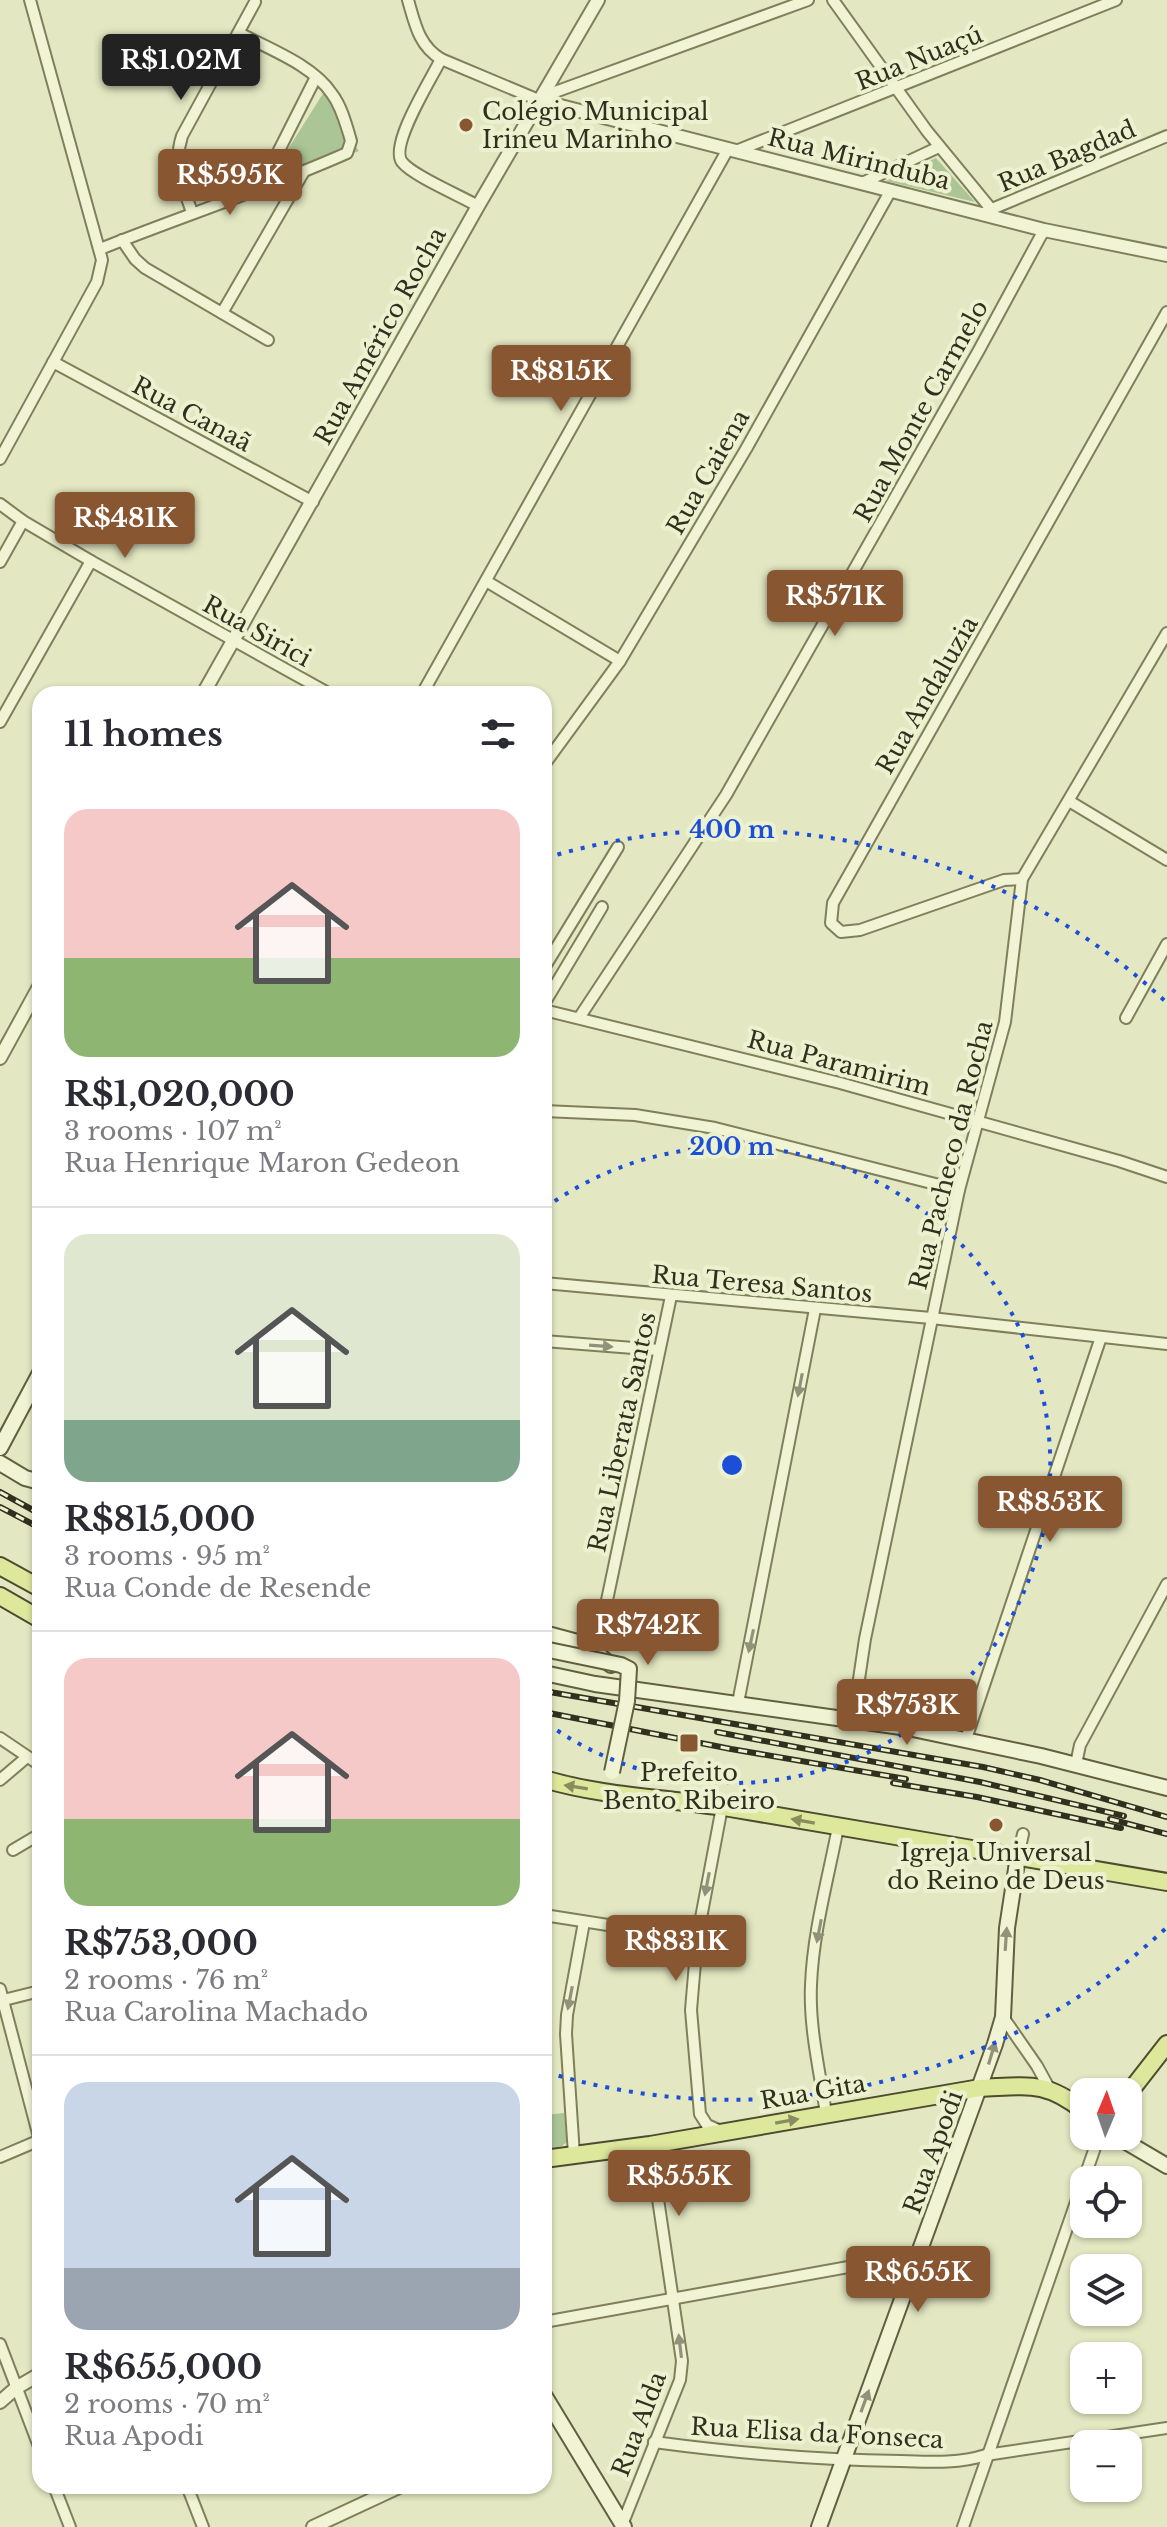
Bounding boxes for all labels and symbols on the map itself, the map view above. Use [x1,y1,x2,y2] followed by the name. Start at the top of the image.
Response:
[851,19,987,97] street label: Rua Nuaçú
[107,34,255,102] pin: R$1.02M
[482,97,709,154] place label: Colégio Municipal Irineu Marinho
[994,114,1140,198] street label: Rua Bagdad
[457,116,475,134] marker: Colégio Municipal Irineu Marinho
[765,122,954,196] street label: Rua Mirinduba
[165,149,295,217] pin: R$595K
[308,222,452,450] street label: Rua Américo Rocha
[848,295,994,527] street label: Rua Monte Carmelo
[496,345,626,413] pin: R$815K
[128,371,257,458] street label: Rua Canaã
[661,404,756,540] street label: Rua Caiena
[60,492,190,560] pin: R$481K
[770,570,900,638] pin: R$571K
[198,589,316,673] street label: Rua Sirici
[870,610,984,779] street label: Rua Andaluzia
[689,815,775,844] text: 400 m
[904,1017,999,1292] street label: Rua Pacheco da Rocha
[744,1025,934,1101] street label: Rua Paramirim
[690,1132,775,1161] text: 200 m
[650,1260,874,1308] street label: Rua Teresa Santos
[582,1309,662,1555] street label: Rua Liberata Santos
[589,1340,614,1353] one-way arrow
[793,1373,805,1398] one-way arrow
[718,1451,746,1479] centre of rings
[985,1476,1115,1544] pin: R$853K
[583,1599,713,1667] pin: R$742K
[744,1628,757,1653] one-way arrow
[842,1679,972,1747] pin: R$753K
[678,1732,700,1754] marker: Prefeito Bento Ribeiro
[603,1758,775,1815] place label: Prefeito Bento Ribeiro
[563,1780,588,1792] one-way arrow
[791,1814,816,1827] one-way arrow
[987,1816,1005,1834] marker: Igreja Universal do Reino de Deus
[887,1838,1105,1895] place label: Igreja Universal do Reino de Deus
[701,1871,713,1896] one-way arrow
[611,1915,741,1983] pin: R$831K
[812,1919,824,1944] one-way arrow
[1000,1926,1013,1951] one-way arrow
[563,1986,575,2011] one-way arrow
[987,2041,999,2065] one-way arrow
[758,2068,869,2116] street label: Rua Gita
[1070,2078,1142,2150] north arrow
[897,2086,969,2218] street label: Rua Apodi
[775,2114,800,2126] one-way arrow
[614,2150,744,2218] pin: R$555K
[853,2246,983,2314] pin: R$655K
[674,2333,687,2358] one-way arrow
[606,2367,672,2480] street label: Rua Alda
[860,2389,872,2413] one-way arrow
[690,2412,945,2454] street label: Rua Elisa da Fonseca

